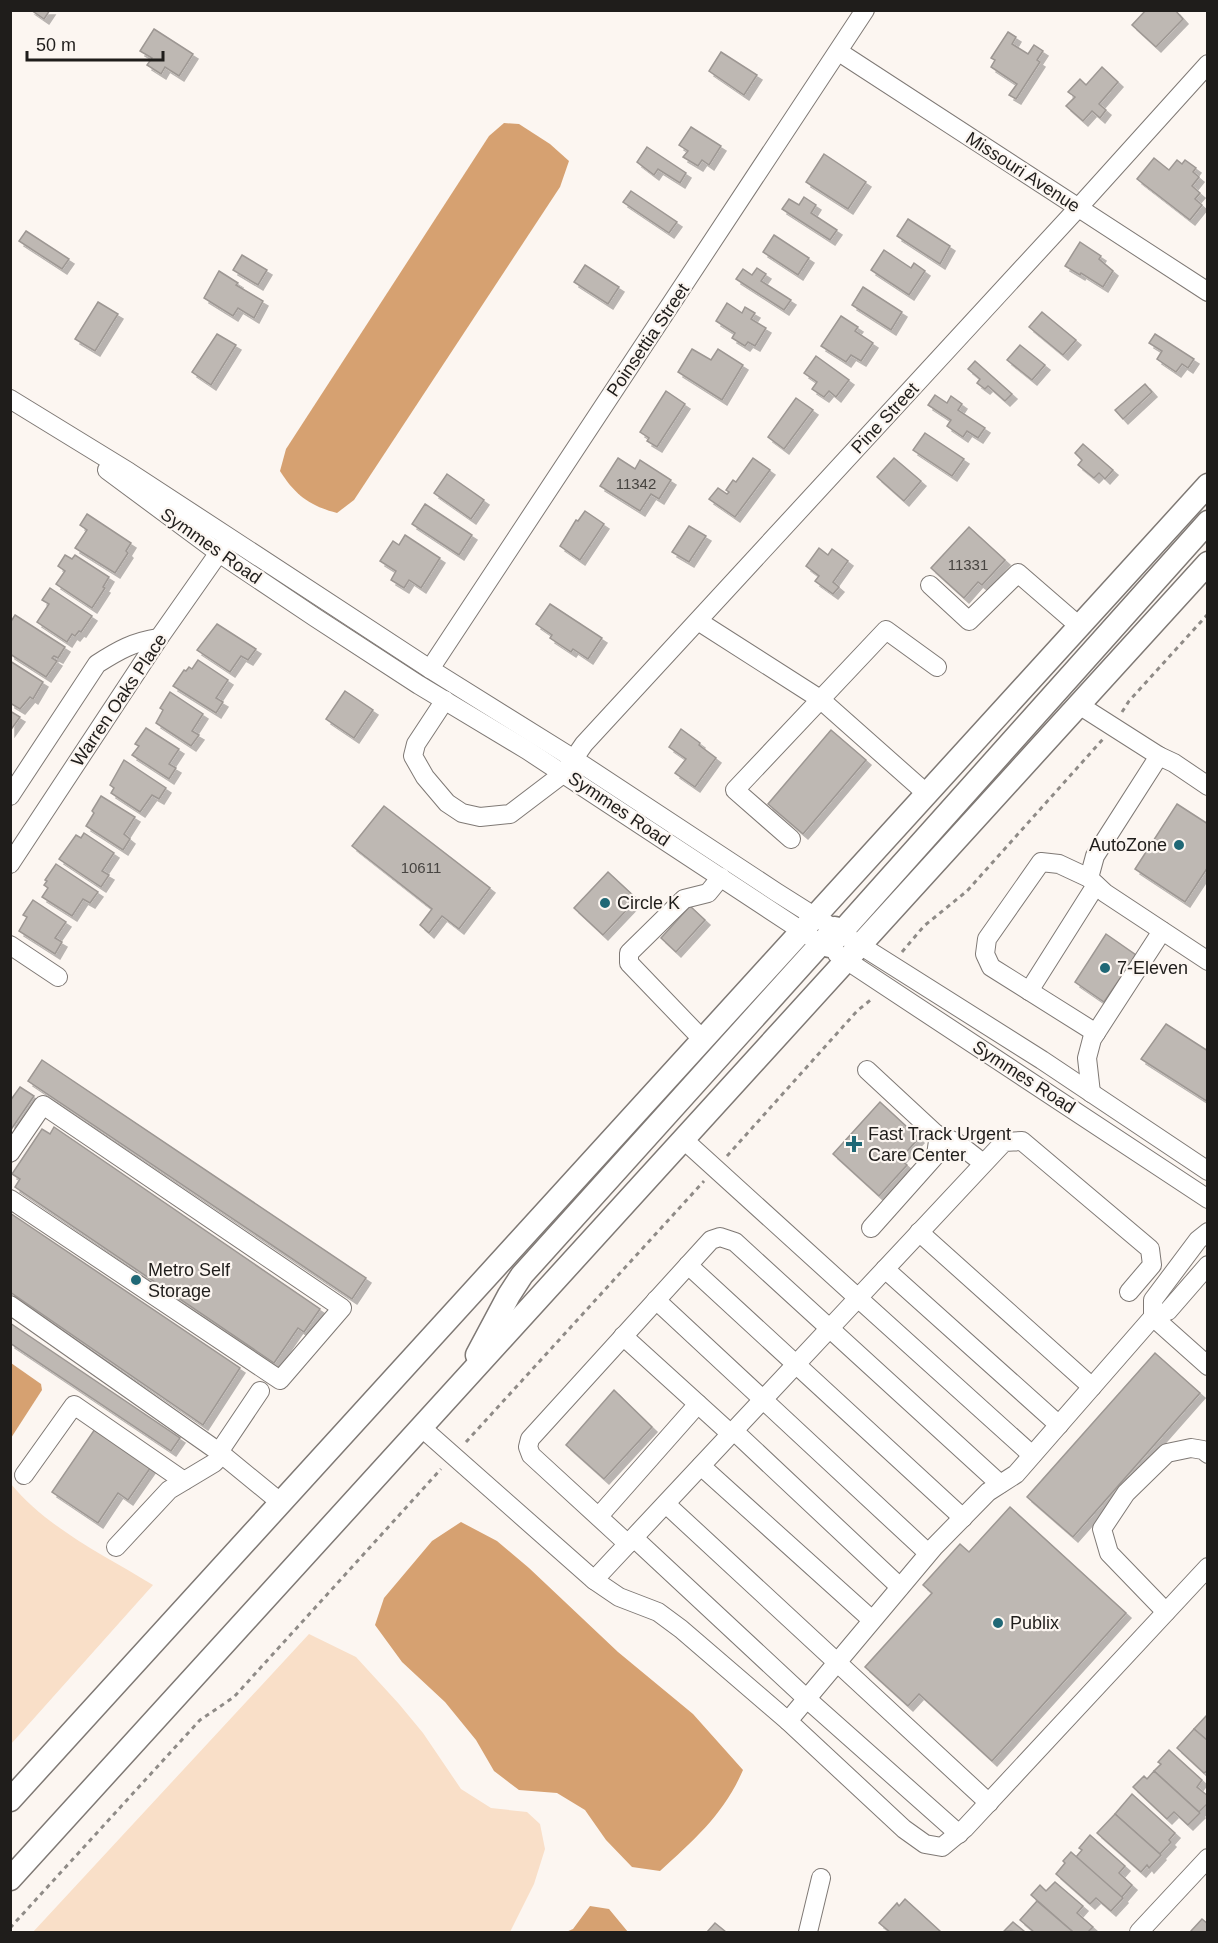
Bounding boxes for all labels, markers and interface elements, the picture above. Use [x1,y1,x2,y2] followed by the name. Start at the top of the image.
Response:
[27,24,164,62] scale bar
[36,35,76,55] text: 50 m
[962,128,1084,216] street label: Missouri Avenue
[603,280,693,400] street label: Poinsettia Street
[847,379,923,457] street label: Pine Street
[616,475,656,492] house number: 11342
[157,504,265,588] street label: Symmes Road
[948,556,988,573] house number: 11331
[67,630,171,770] street label: Warren Oaks Place
[564,768,674,850] street label: Symmes Road
[1089,835,1167,855] place label: AutoZone
[1172,838,1186,852] marker: AutoZone
[401,859,441,876] house number: 10611
[617,893,680,913] place label: Circle K
[598,896,612,910] marker: Circle K
[1117,958,1188,978] place label: 7-Eleven
[1098,961,1112,975] marker: 7-Eleven
[969,1036,1079,1118] street label: Symmes Road
[868,1124,1011,1165] place label: Fast Track Urgent Care Center
[845,1135,863,1153] marker: Fast Track Urgent Care Center
[148,1260,231,1301] place label: Metro Self Storage
[129,1273,143,1287] marker: Metro Self Storage
[1010,1613,1059,1633] place label: Publix
[991,1616,1005,1630] marker: Publix

